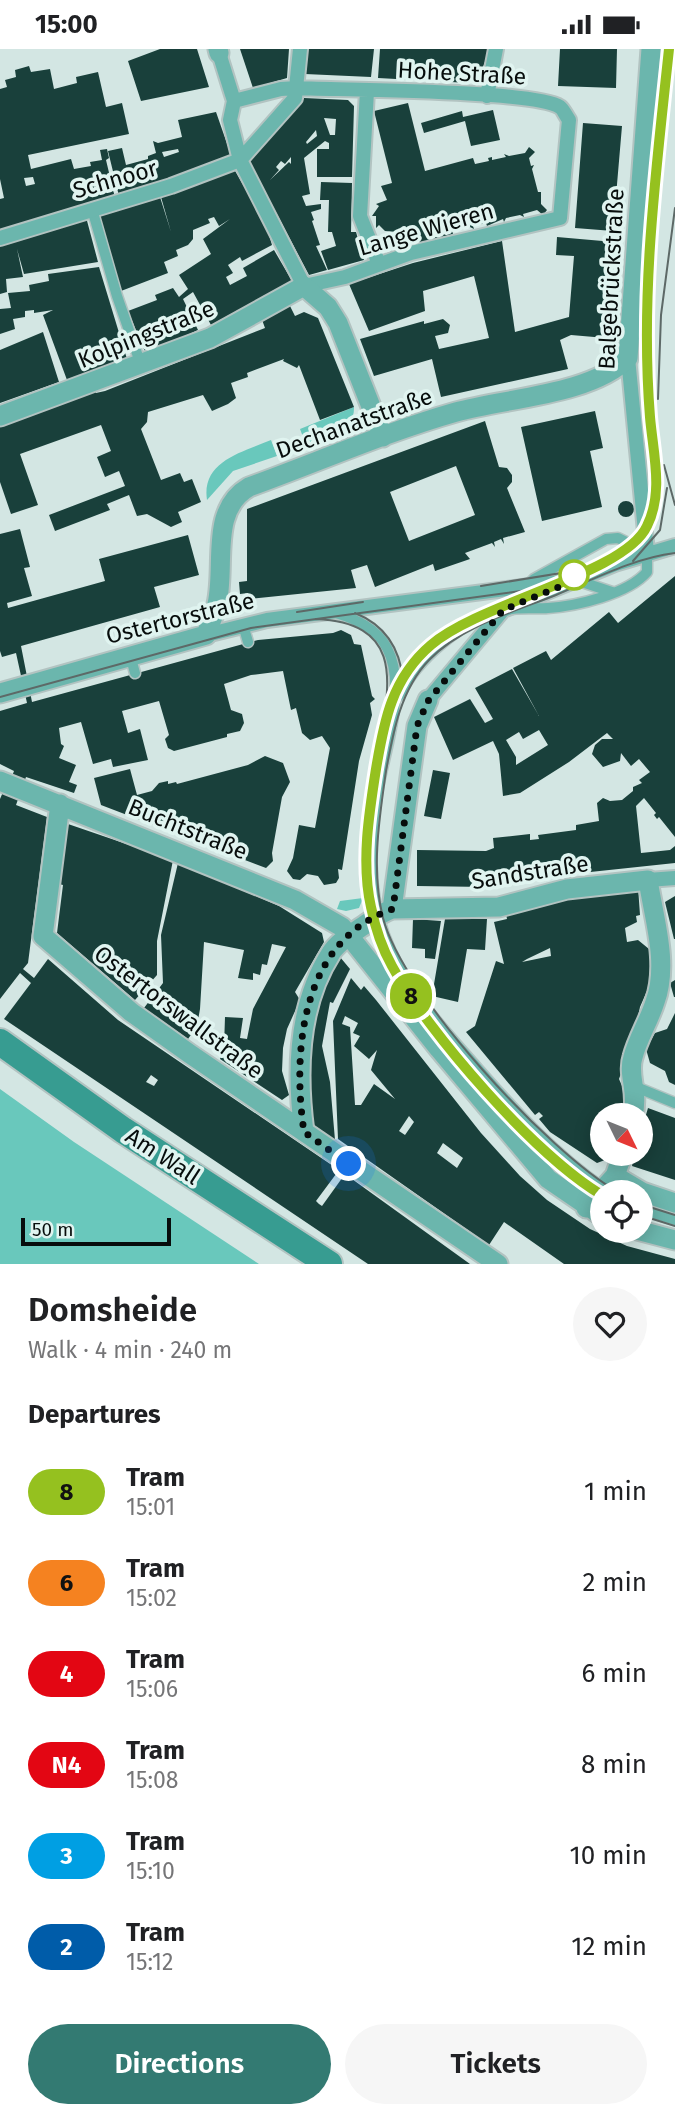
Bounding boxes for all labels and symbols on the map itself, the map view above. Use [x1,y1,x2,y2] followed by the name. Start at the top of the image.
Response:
[397,56,527,90] street label: Hohe Straße
[70,154,160,204] street label: Schnoor
[592,188,630,370] street label: Balgebrückstraße
[355,196,497,262] street label: Lange Wieren
[74,294,218,374] street label: Kolpingstraße
[272,382,436,464] street label: Dechanatstraße
[559,560,589,590] unlabelled marker
[103,586,257,650] street label: Ostertorstraße
[124,792,252,866] street label: Buchtstraße
[469,849,591,895] street label: Sandstraße
[89,939,269,1085] street label: Ostertorswallstraße
[388,973,434,1019] line badge: 8
[590,1103,653,1165] north arrow
[121,1122,206,1190] street label: Am Wall
[331,1146,366,1181] your location
[21,1215,172,1247] scale bar

